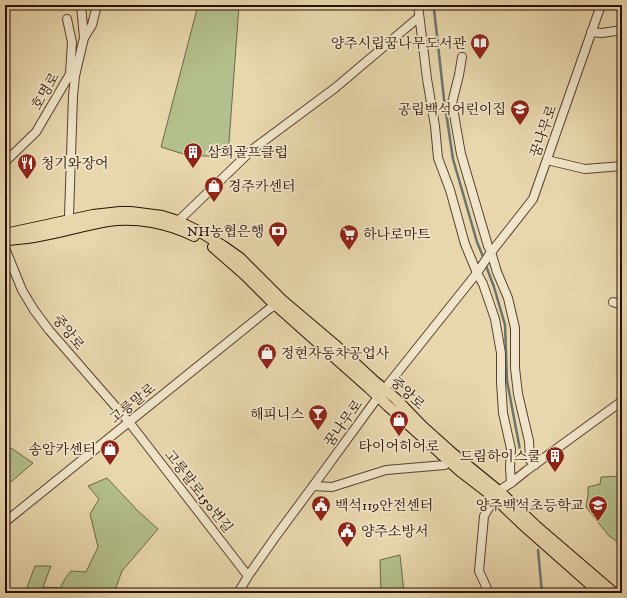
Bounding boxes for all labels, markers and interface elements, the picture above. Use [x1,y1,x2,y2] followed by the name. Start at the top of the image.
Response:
[469,32,491,60] library icon: 양주시립꿈나무도서관
[331,35,466,53] place label: 양주시립꿈나무도서관
[28,69,64,114] street label: 호명로
[509,98,531,126] school or university icon: 공립백석어린이집
[398,101,506,119] place label: 공립백석어린이집
[527,102,561,160] street label: 꿈나무로
[182,141,204,169] building icon: 삼희골프클럽
[207,144,288,162] place label: 삼희골프클럽
[16,152,38,180] restaurant icon: 청기와장어
[41,155,109,173] place label: 청기와장어
[203,175,225,203] shop icon: 경주카센터
[228,178,296,196] place label: 경주카센터
[267,220,289,248] bank icon: NH농협은행
[187,223,264,241] place label: NH농협은행
[338,223,360,251] supermarket icon: 하나로마트
[363,226,431,244] place label: 하나로마트
[48,311,88,354] street label: 중앙로
[256,342,278,370] shop icon: 정현자동차공업사
[281,345,390,363] place label: 정현자동차공업사
[386,373,429,414] street label: 중앙로
[106,379,160,428] street label: 고릉말로
[321,396,367,451] street label: 꿈나무로
[307,403,329,431] bar icon: 해피니스
[250,406,304,424] place label: 해피니스
[388,409,410,437] shop icon: 타이어히어로
[99,438,121,466] shop icon: 송암카센터
[358,438,440,456] place label: 타이어히어로
[28,441,96,459] place label: 송암카센터
[544,445,566,473] building icon: 드림하이스쿨
[160,446,236,537] street label: 고릉말로150번길
[460,448,541,466] place label: 드림하이스쿨
[310,494,332,522] public building icon: 백석119안전센터
[587,494,609,522] school or university icon: 양주백석초등학교
[335,497,433,515] place label: 백석119안전센터
[476,497,584,515] place label: 양주백석초등학교
[336,520,358,548] public building icon: 양주소방서
[361,523,429,541] place label: 양주소방서

